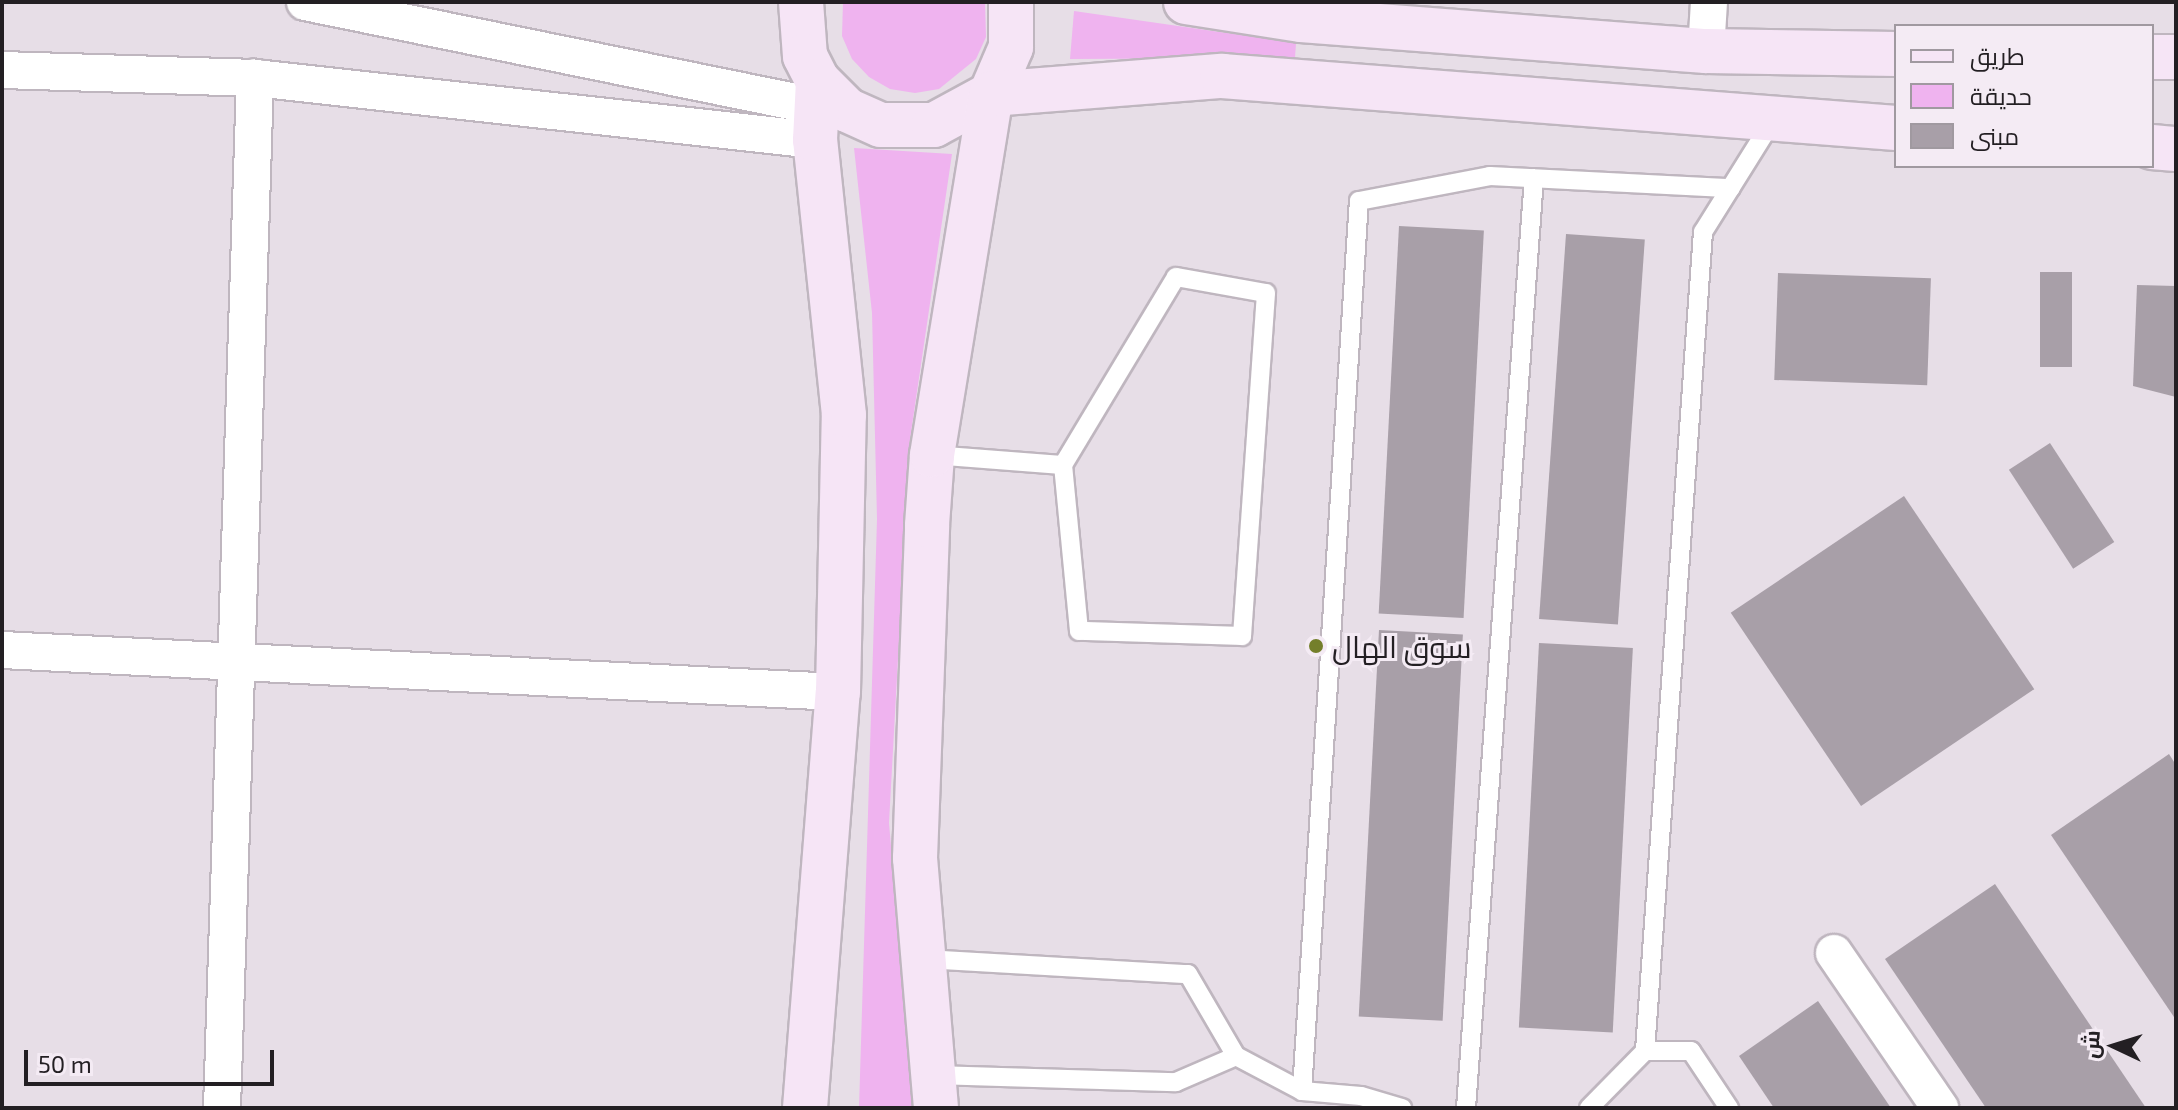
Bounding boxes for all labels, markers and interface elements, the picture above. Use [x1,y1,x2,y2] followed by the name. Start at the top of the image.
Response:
[1894,24,2154,168] legend
[1970,41,2025,70] text: طريق
[1970,81,2032,110] text: حديقة
[1970,121,2019,150] text: مبنى
[1332,628,1472,664] place label: سوق الهال
[1307,637,1325,655] marker: سوق الهال
[2074,1006,2154,1086] north arrow
[2076,1029,2104,1059] text: ش
[28,1034,278,1084] scale bar
[38,1049,92,1078] text: 50 m

